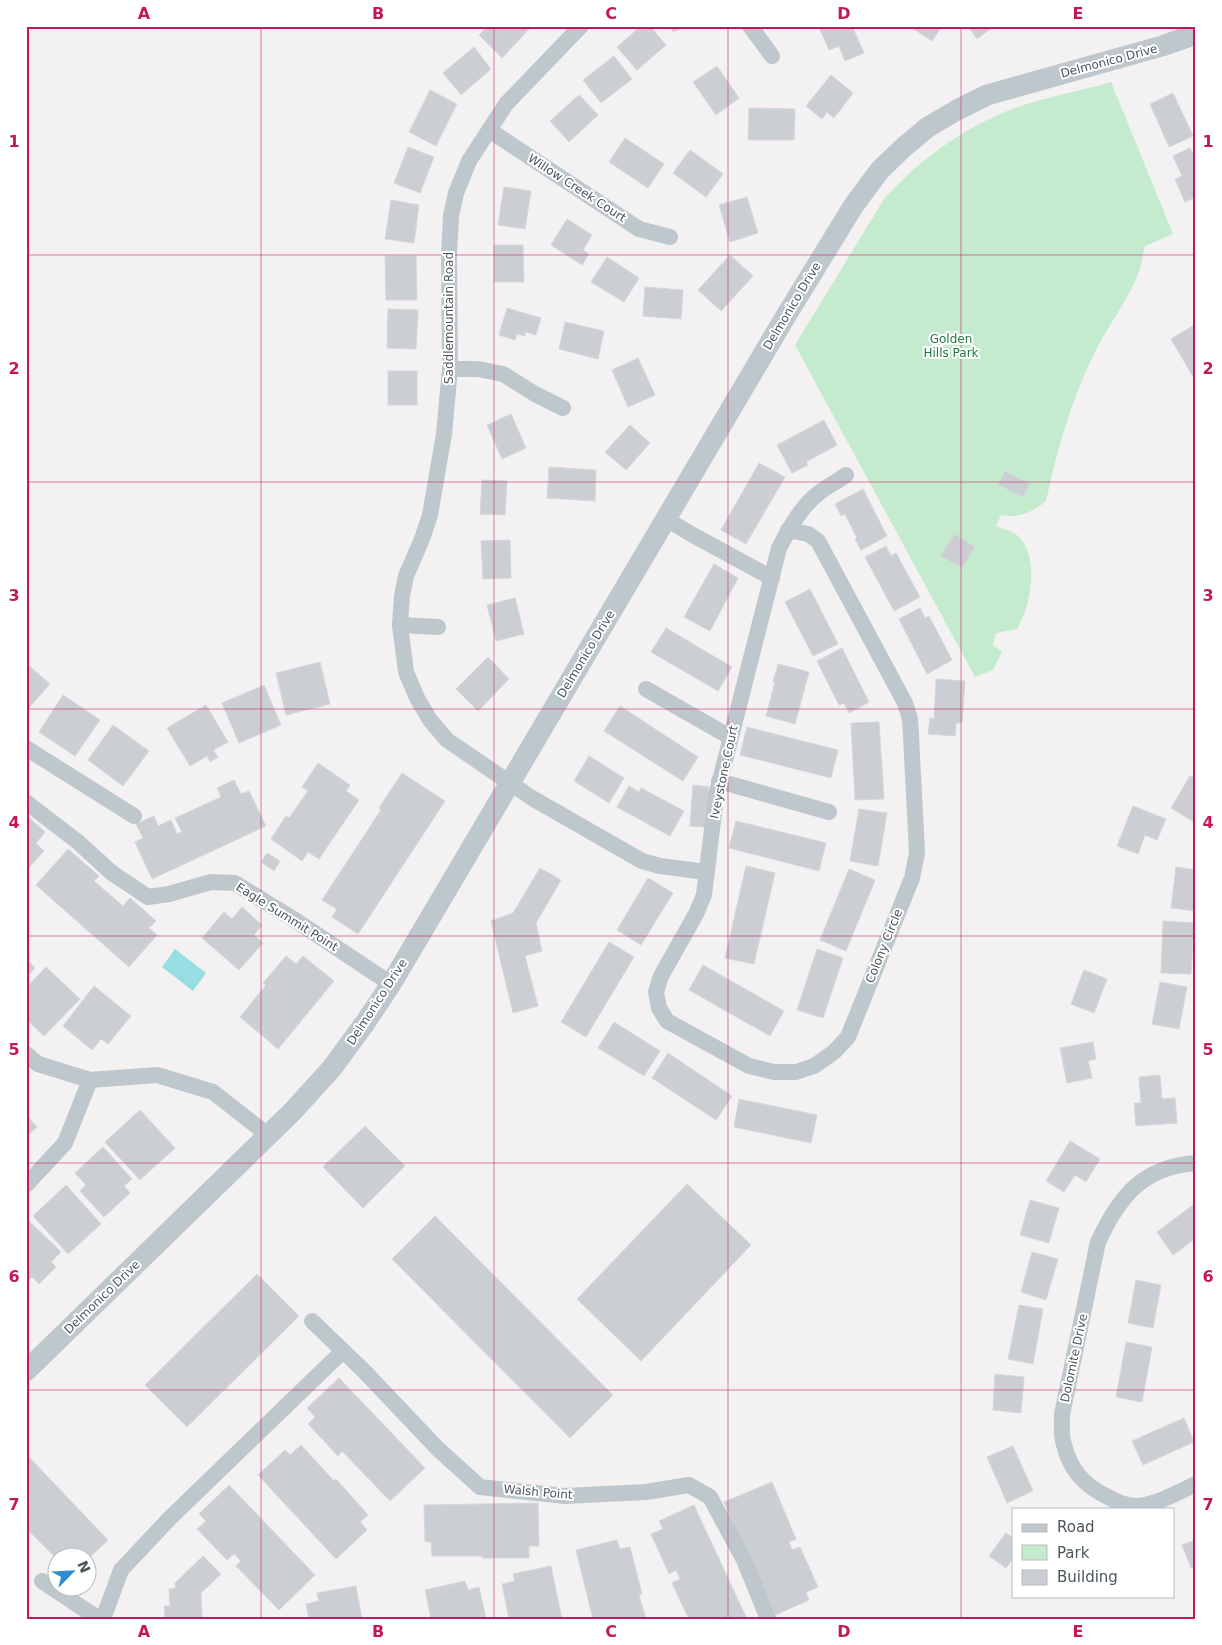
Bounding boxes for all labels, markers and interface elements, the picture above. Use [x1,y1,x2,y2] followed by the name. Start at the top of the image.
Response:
[138,4,151,23] text: A
[372,4,384,23] text: B
[605,4,617,23] text: C
[837,4,851,23] text: D
[1073,4,1083,23] text: E
[1059,41,1159,81] street label: Delmonico Drive
[8,132,20,151] text: 1
[1202,132,1214,151] text: 1
[525,151,629,225] street label: Willow Creek Court
[442,252,456,384] street label: Saddlemountain Road
[760,260,824,352] street label: Delmonico Drive
[923,332,979,360] park label: Golden Hills Park
[8,359,20,378] text: 2
[1202,359,1214,378] text: 2
[8,586,20,605] text: 3
[1202,586,1214,605] text: 3
[554,608,618,700] street label: Delmonico Drive
[707,724,741,820] street label: Iveystone Court
[8,813,20,832] text: 4
[1202,813,1214,832] text: 4
[234,880,341,954] street label: Eagle Summit Point
[863,907,905,985] street label: Colony Circle
[344,956,410,1048] street label: Delmonico Drive
[8,1040,20,1059] text: 5
[1202,1040,1214,1059] text: 5
[61,1257,143,1337] street label: Delmonico Drive
[8,1267,20,1286] text: 6
[1202,1267,1214,1286] text: 6
[1058,1312,1090,1404] street label: Dolomite Drive
[503,1482,573,1502] street label: Walsh Point
[8,1495,20,1514] text: 7
[1202,1495,1214,1514] text: 7
[1012,1508,1174,1598] legend
[1057,1518,1095,1536] text: Road
[1057,1544,1090,1562] text: Park
[48,1548,98,1598] north arrow
[74,1558,94,1575] text: N
[1057,1568,1118,1586] text: Building
[138,1622,151,1641] text: A
[372,1622,384,1641] text: B
[605,1622,617,1641] text: C
[837,1622,851,1641] text: D
[1073,1622,1083,1641] text: E

